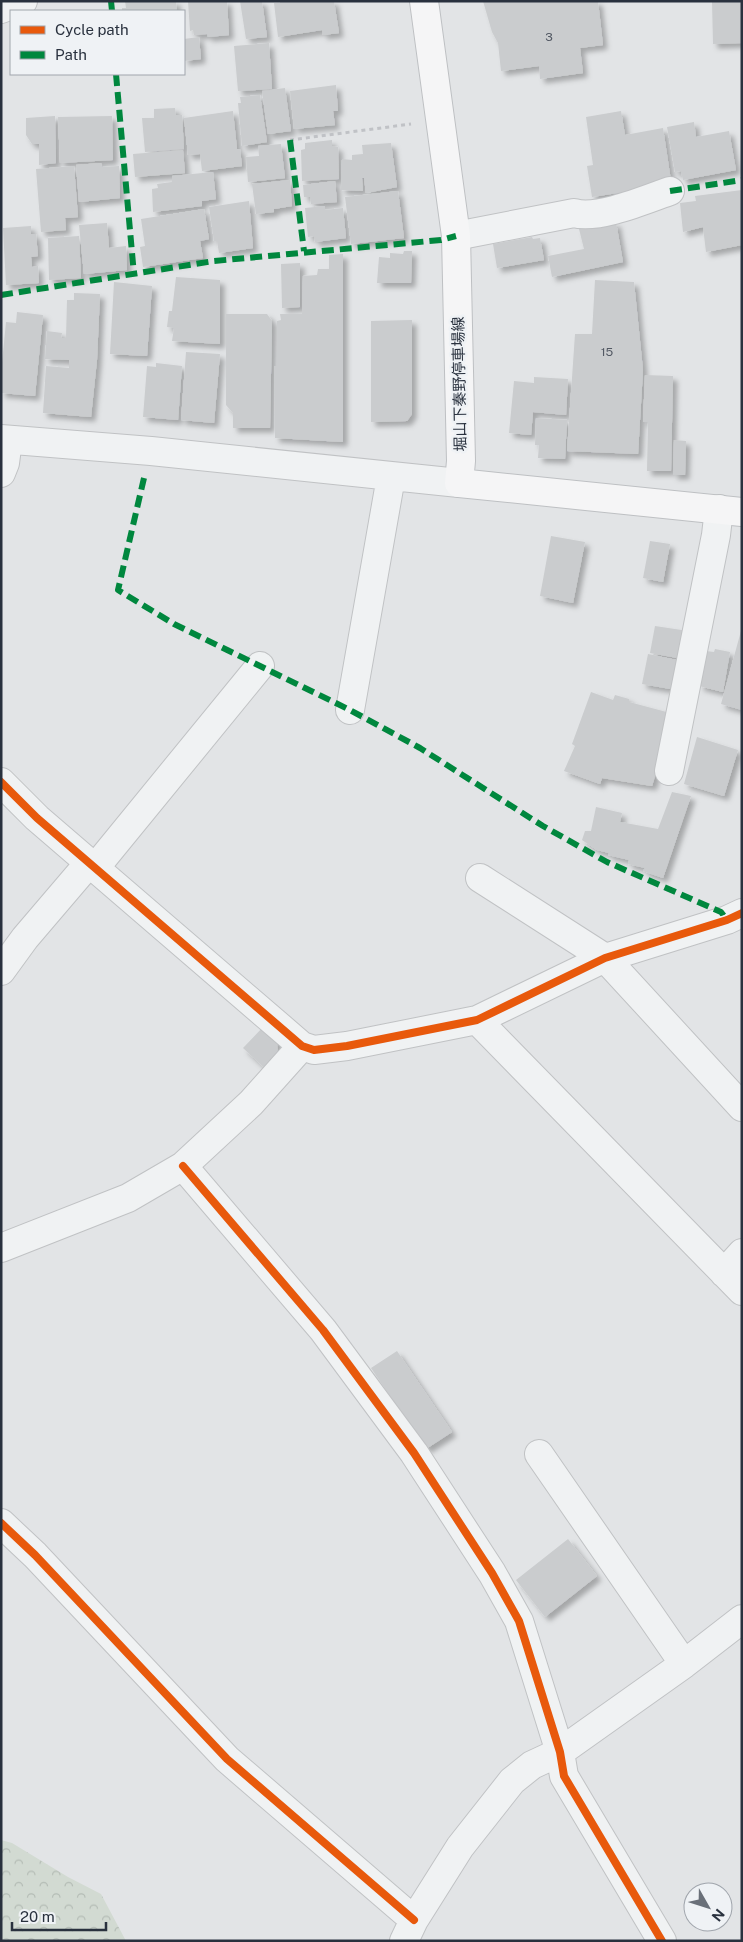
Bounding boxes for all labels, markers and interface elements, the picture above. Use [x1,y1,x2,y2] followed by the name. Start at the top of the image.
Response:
[10,10,185,75] legend
[55,21,129,38] text: Cycle path
[545,30,553,44] house number: 3
[55,46,87,63] text: Path
[449,316,469,452] street label: 堀山下秦野停車場線
[601,345,614,359] house number: 15
[683,1882,733,1932] north arrow
[12,1900,106,1932] scale bar
[708,1906,728,1924] text: N
[20,1908,55,1925] text: 20 m

